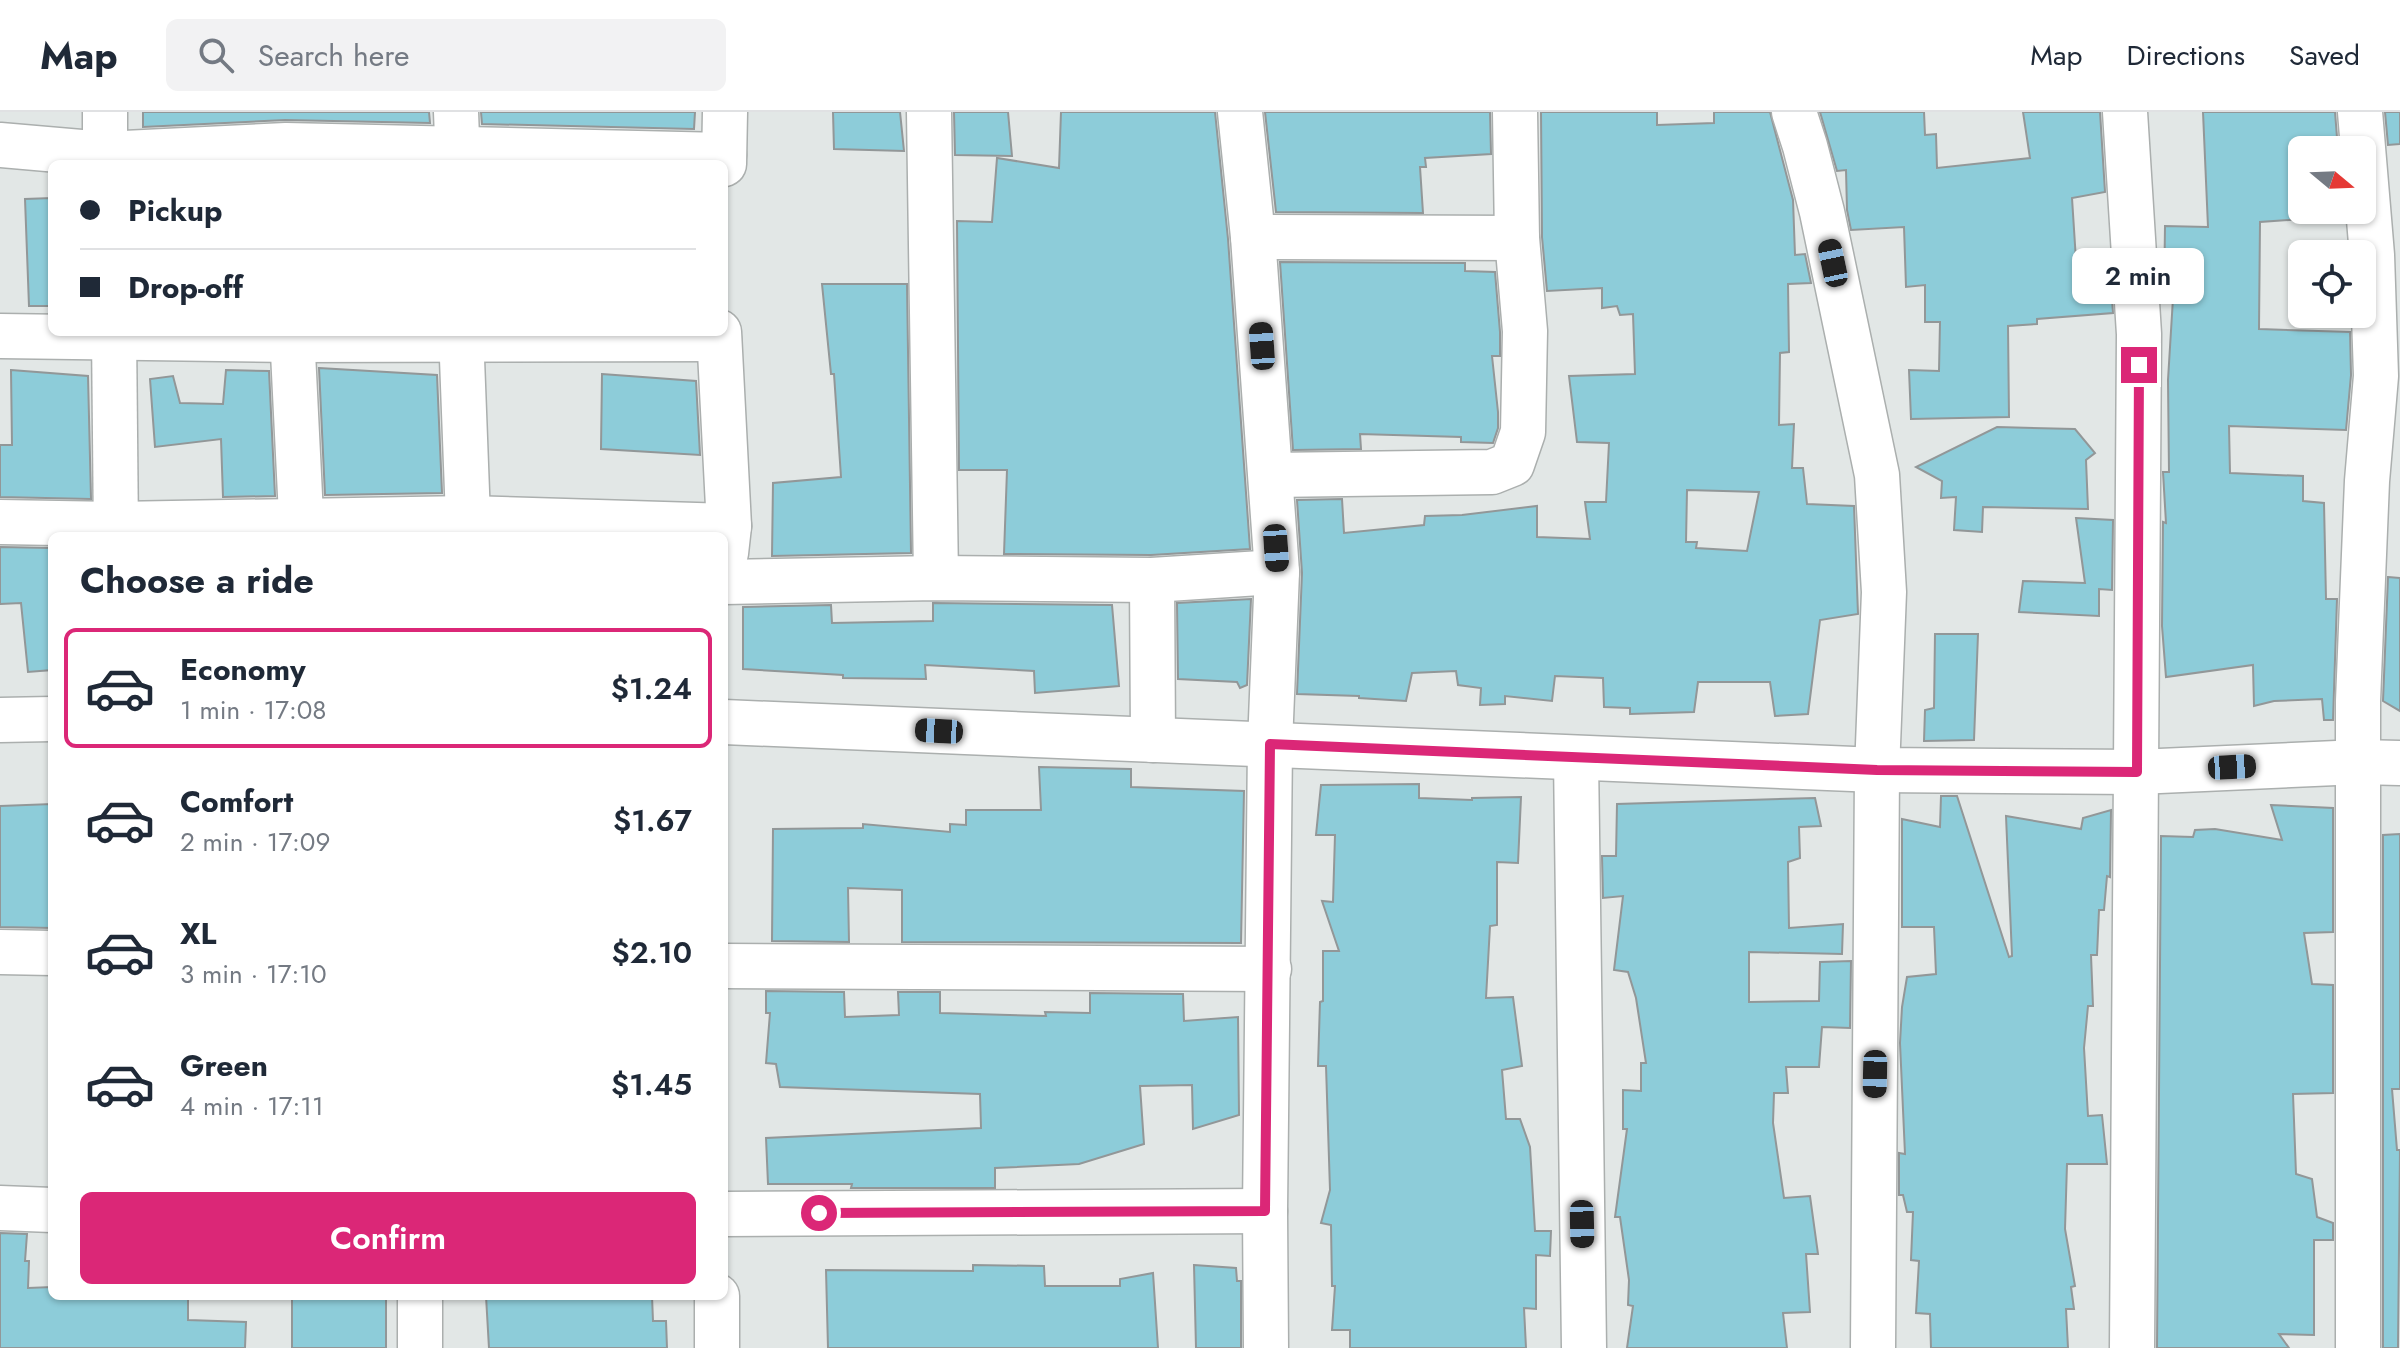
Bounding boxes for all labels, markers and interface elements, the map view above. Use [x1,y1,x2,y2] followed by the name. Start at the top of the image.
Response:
[166,19,726,91] search box
[40,28,118,83] text: Map
[194,33,238,77] icon: search
[258,34,410,77] text: Search here
[2030,35,2082,76] text: Map
[2126,35,2245,76] text: Directions
[2289,35,2360,76] text: Saved
[2288,136,2376,224] north arrow
[2288,136,2376,328] map controls
[128,189,223,232] text: Pickup
[1816,237,1850,289] car
[2288,240,2376,328] button: locate
[2073,249,2205,305] callout: 2 min
[2105,257,2171,295] text: 2 min
[128,266,243,309] text: Drop-off
[1248,321,1276,371] car
[2121,347,2157,383] route end
[1262,523,1290,573] car
[80,554,314,606] text: Choose a ride
[180,648,306,691] text: Economy
[84,652,156,724] icon: car
[611,667,692,710] text: $1.24
[180,691,327,729] text: 1 min · 17:08
[914,718,964,744] car
[2207,754,2257,780] car
[180,780,293,823] text: Comfort
[84,784,156,856] icon: car
[613,799,692,842] text: $1.67
[180,823,330,861] text: 2 min · 17:09
[180,912,216,955] text: XL
[84,916,156,988] icon: car
[611,931,692,974] text: $2.10
[180,955,327,993] text: 3 min · 17:10
[180,1044,268,1087] text: Green
[84,1048,156,1120] icon: car
[1863,1050,1887,1098] car
[611,1063,692,1106] text: $1.45
[180,1087,324,1125] text: 4 min · 17:11
[80,1192,696,1284] button: Confirm
[801,1195,837,1231] route start
[1570,1200,1594,1248] car

